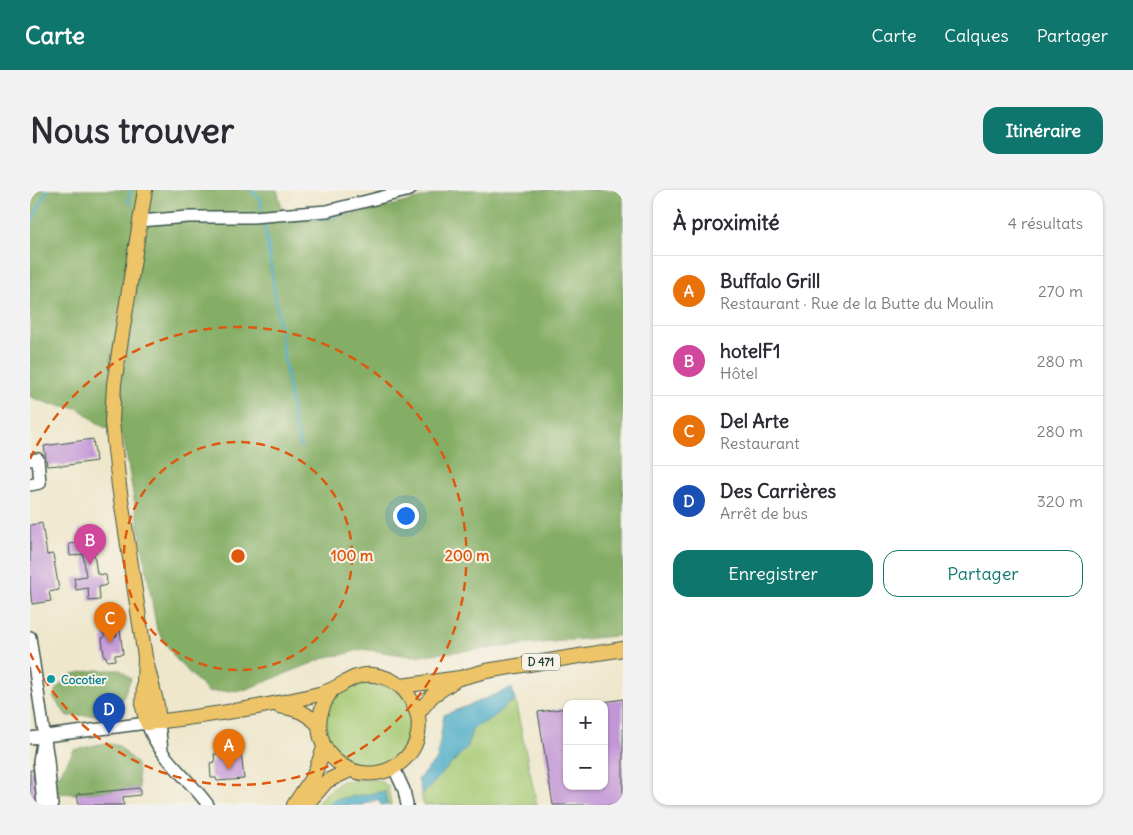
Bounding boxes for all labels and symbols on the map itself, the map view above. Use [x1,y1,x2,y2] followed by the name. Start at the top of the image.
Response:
[393,503,419,529] your location
[74,524,106,565] pin: B
[331,546,373,565] text: 100 m
[445,546,489,565] text: 200 m
[229,547,247,565] centre of rings
[94,602,126,643] pin: C
[522,654,560,671] road number: D 471
[61,672,106,687] place label: Cocotier
[45,673,57,685] marker: Cocotier
[93,693,125,734] pin: D
[213,729,245,770] pin: A

